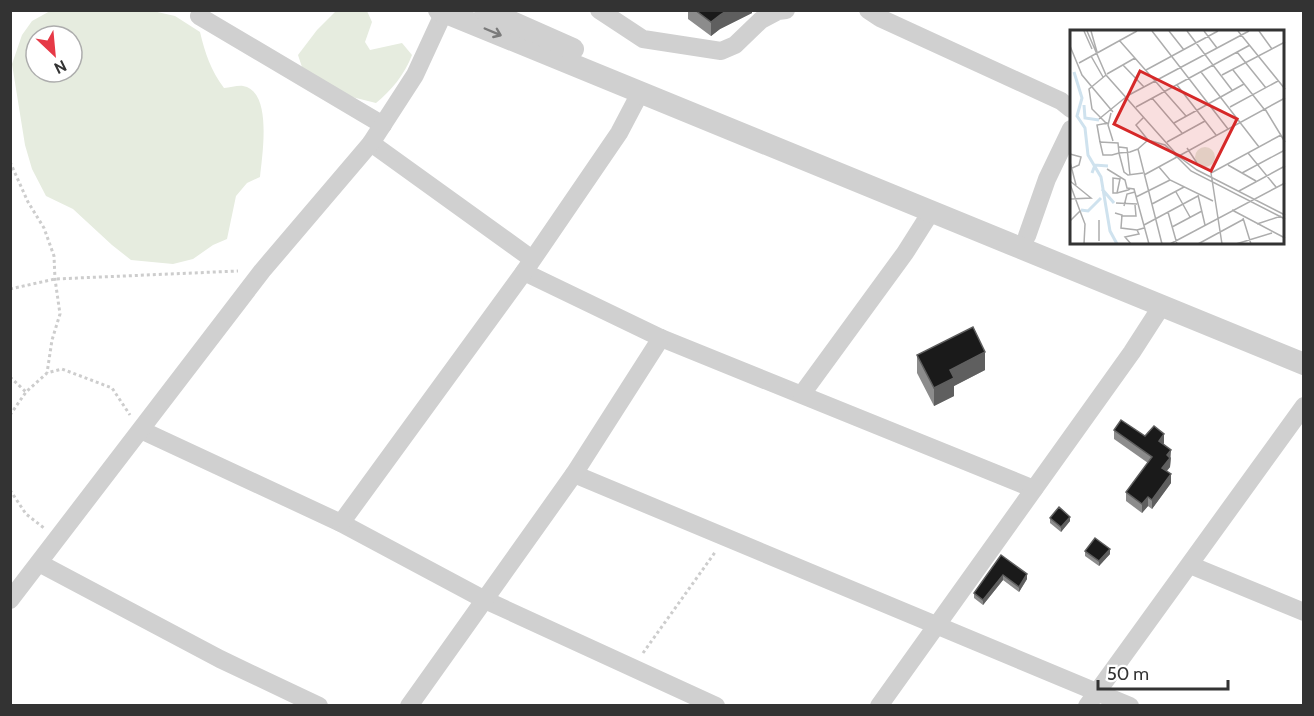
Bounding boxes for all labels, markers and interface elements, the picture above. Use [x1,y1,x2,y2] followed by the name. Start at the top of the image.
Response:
[24,24,84,84] north arrow
[484,27,502,38] one-way arrow
[1070,30,1284,244] inset map
[51,56,70,78] text: N
[1098,653,1228,691] scale bar
[1107,663,1149,685] text: 50 m

